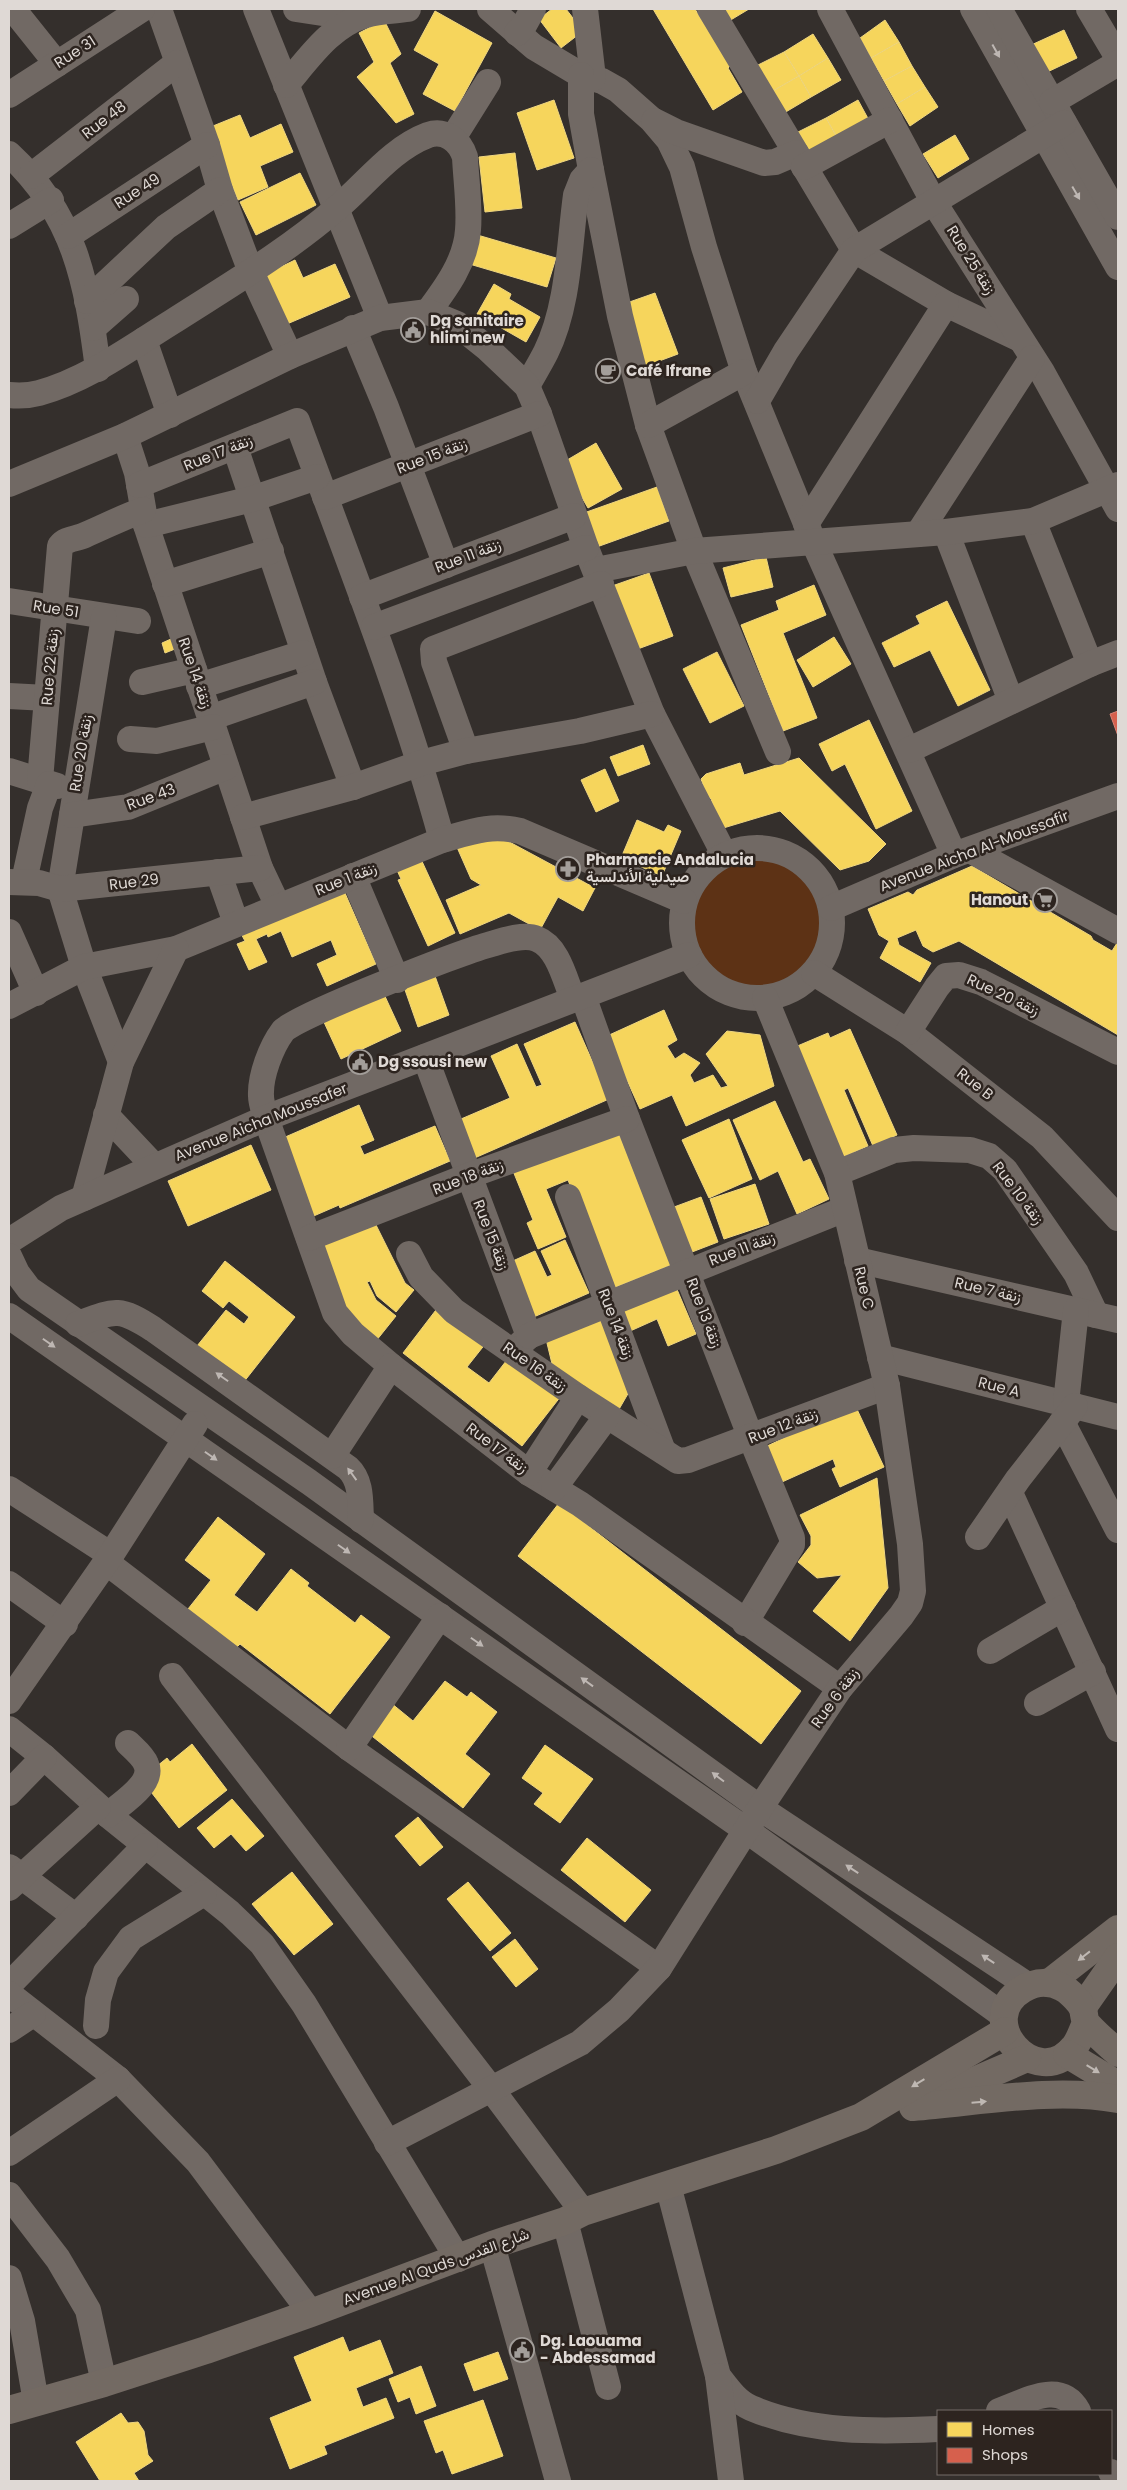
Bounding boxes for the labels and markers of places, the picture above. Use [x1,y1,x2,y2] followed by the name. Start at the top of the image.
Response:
[430,310,524,348] place label: Dg sanitaire hlimi new
[400,317,426,343] public building icon: Dg sanitaire hlimi new
[595,358,621,384] cafe icon: Café Ifrane
[626,360,711,381] place label: Café Ifrane
[586,849,754,887] place label: Pharmacie Andalucia صيدلية الأندلسية
[555,856,581,882] pharmacy icon: Pharmacie Andalucia صيدلية الأندلسية
[1032,887,1058,913] supermarket icon: Hanout
[971,889,1028,910] place label: Hanout
[347,1049,373,1075] public building icon: Dg ssousi new
[378,1051,487,1072] place label: Dg ssousi new
[540,2330,656,2368] place label: Dg. Laouama - Abdessamad
[509,2337,535,2363] public building icon: Dg. Laouama - Abdessamad

